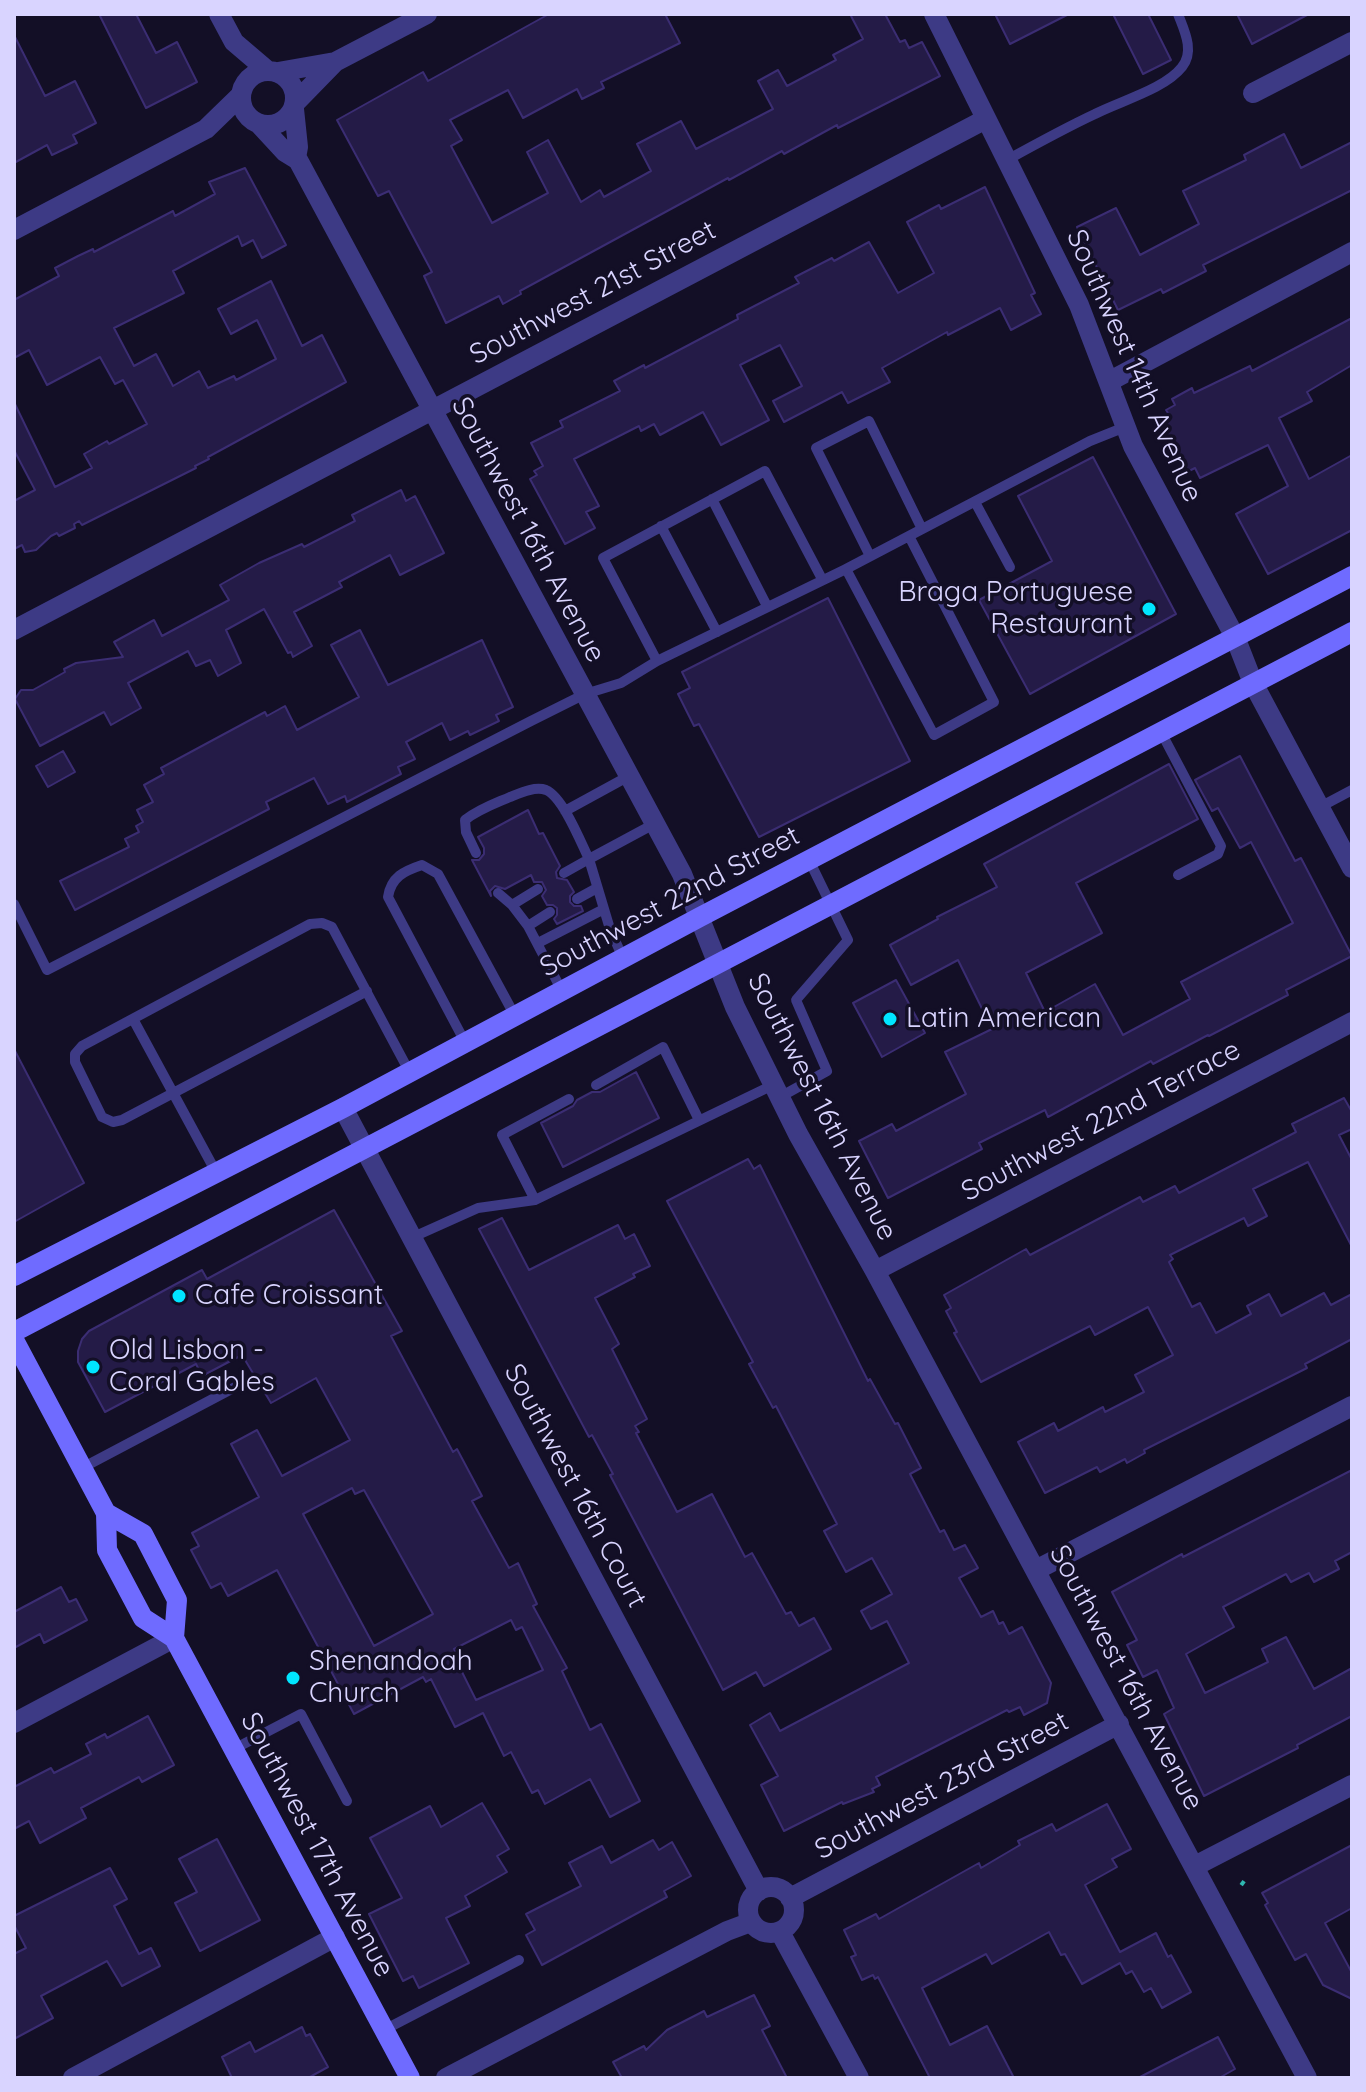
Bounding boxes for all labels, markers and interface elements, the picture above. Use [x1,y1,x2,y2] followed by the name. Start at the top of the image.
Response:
[464,214,722,372] street label: Southwest 21st Street
[1059,225,1209,507] street label: Southwest 14th Avenue
[444,392,612,668] street label: Southwest 16th Avenue
[898,576,1133,642] place label: Braga Portuguese Restaurant
[1140,600,1158,618] marker: Braga Portuguese Restaurant
[534,819,806,985] street label: Southwest 22nd Street
[740,968,904,1246] street label: Southwest 16th Avenue
[906,1002,1101,1036] place label: Latin American
[881,1010,899,1028] marker: Latin American
[956,1033,1246,1209] street label: Southwest 22nd Terrace
[195,1279,383,1313] place label: Cafe Croissant
[170,1287,188,1305] marker: Cafe Croissant
[109,1334,275,1400] place label: Old Lisbon - Coral Gables
[84,1358,102,1376] marker: Old Lisbon - Coral Gables
[497,1358,653,1614] street label: Southwest 16th Court
[1042,1540,1210,1816] street label: Southwest 16th Avenue
[309,1645,473,1711] place label: Shenandoah Church
[284,1669,302,1687] marker: Shenandoah Church
[809,1705,1075,1867] street label: Southwest 23rd Street
[233,1707,401,1983] street label: Southwest 17th Avenue

